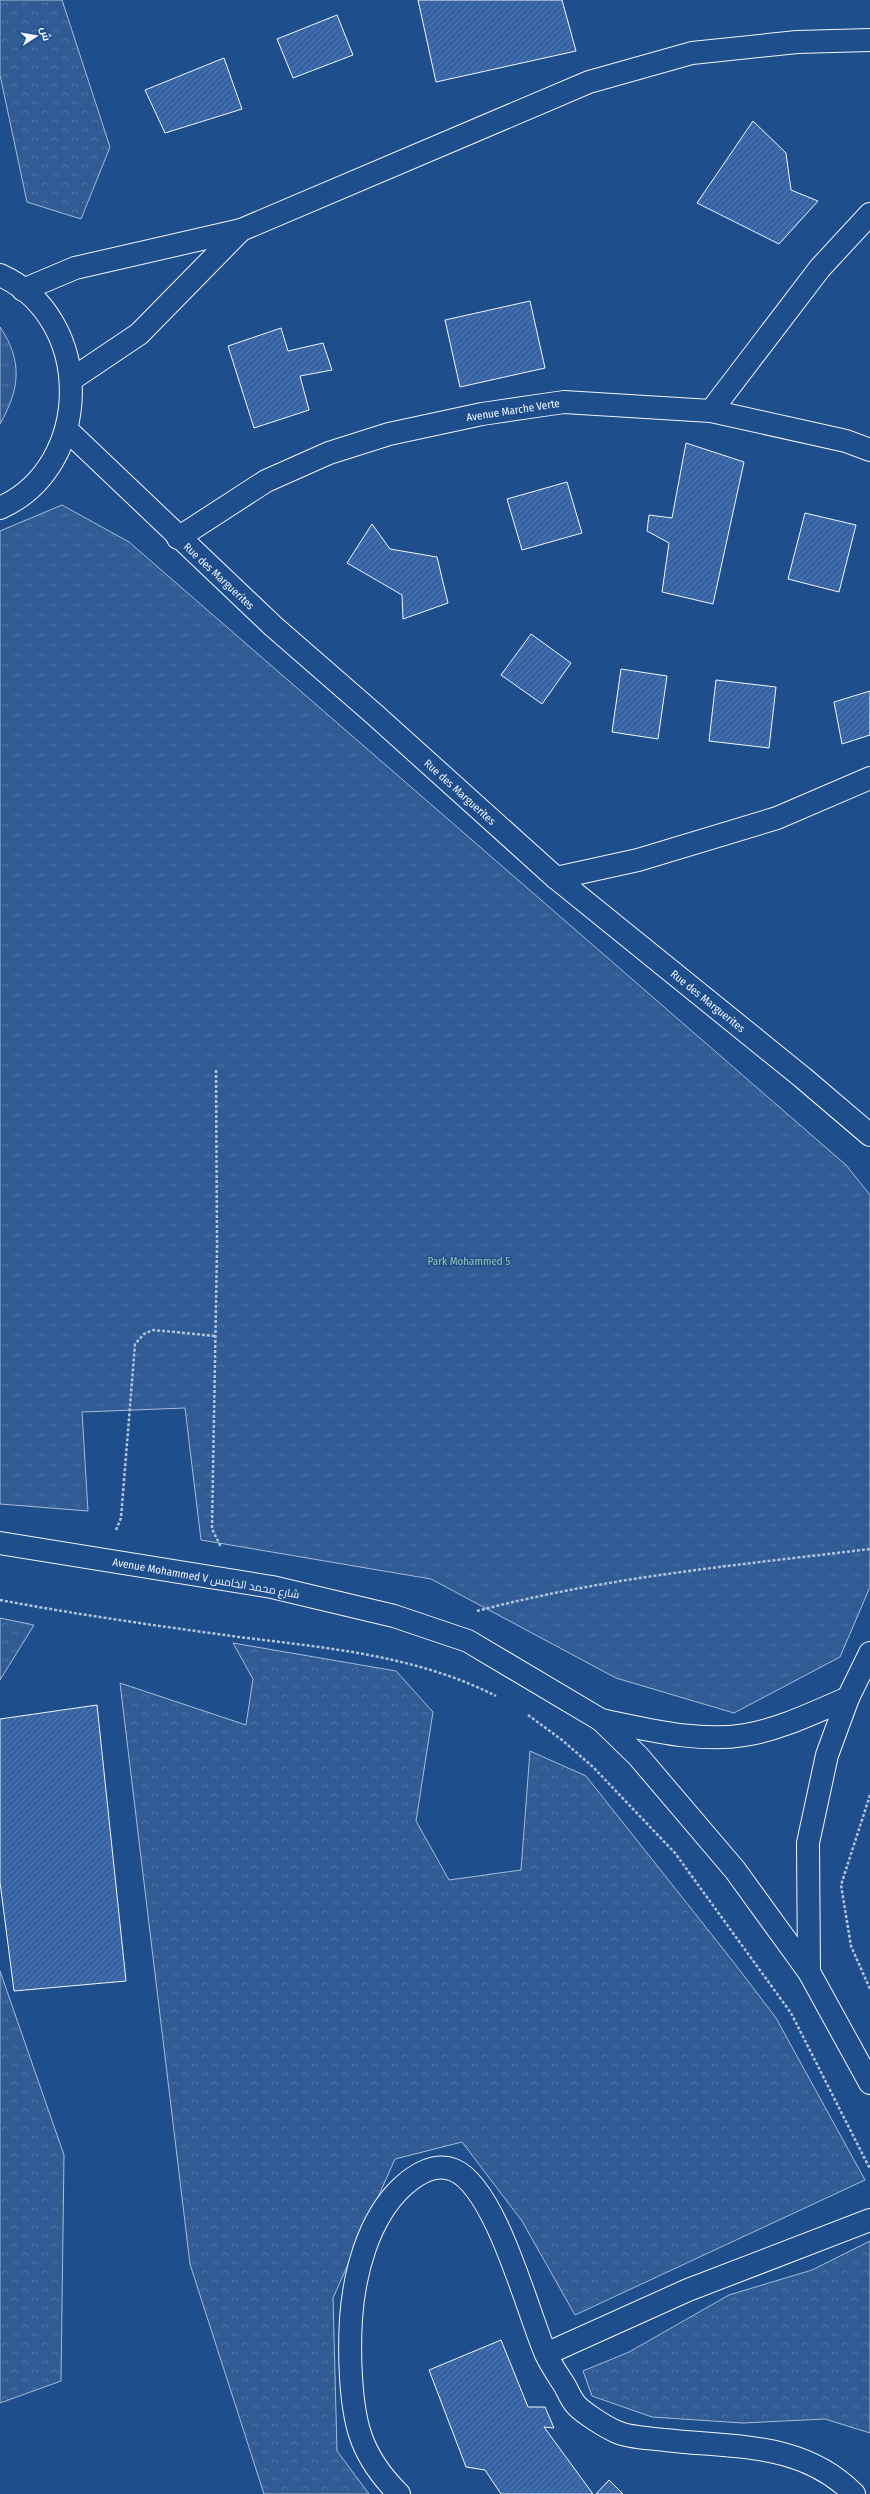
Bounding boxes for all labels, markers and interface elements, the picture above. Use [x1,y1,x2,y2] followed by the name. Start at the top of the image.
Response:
[16,16,56,56] north arrow
[37,26,53,42] text: ش
[465,397,561,424] street label: Avenue Marche Verte
[181,540,257,613] street label: Rue des Marguerites
[421,757,498,828] street label: Rue des Marguerites
[668,967,748,1035] street label: Rue des Marguerites
[428,1255,510,1268] park label: Park Mohammed 5
[111,1556,300,1602] street label: Avenue Mohammed V شارع محمد الخامس

